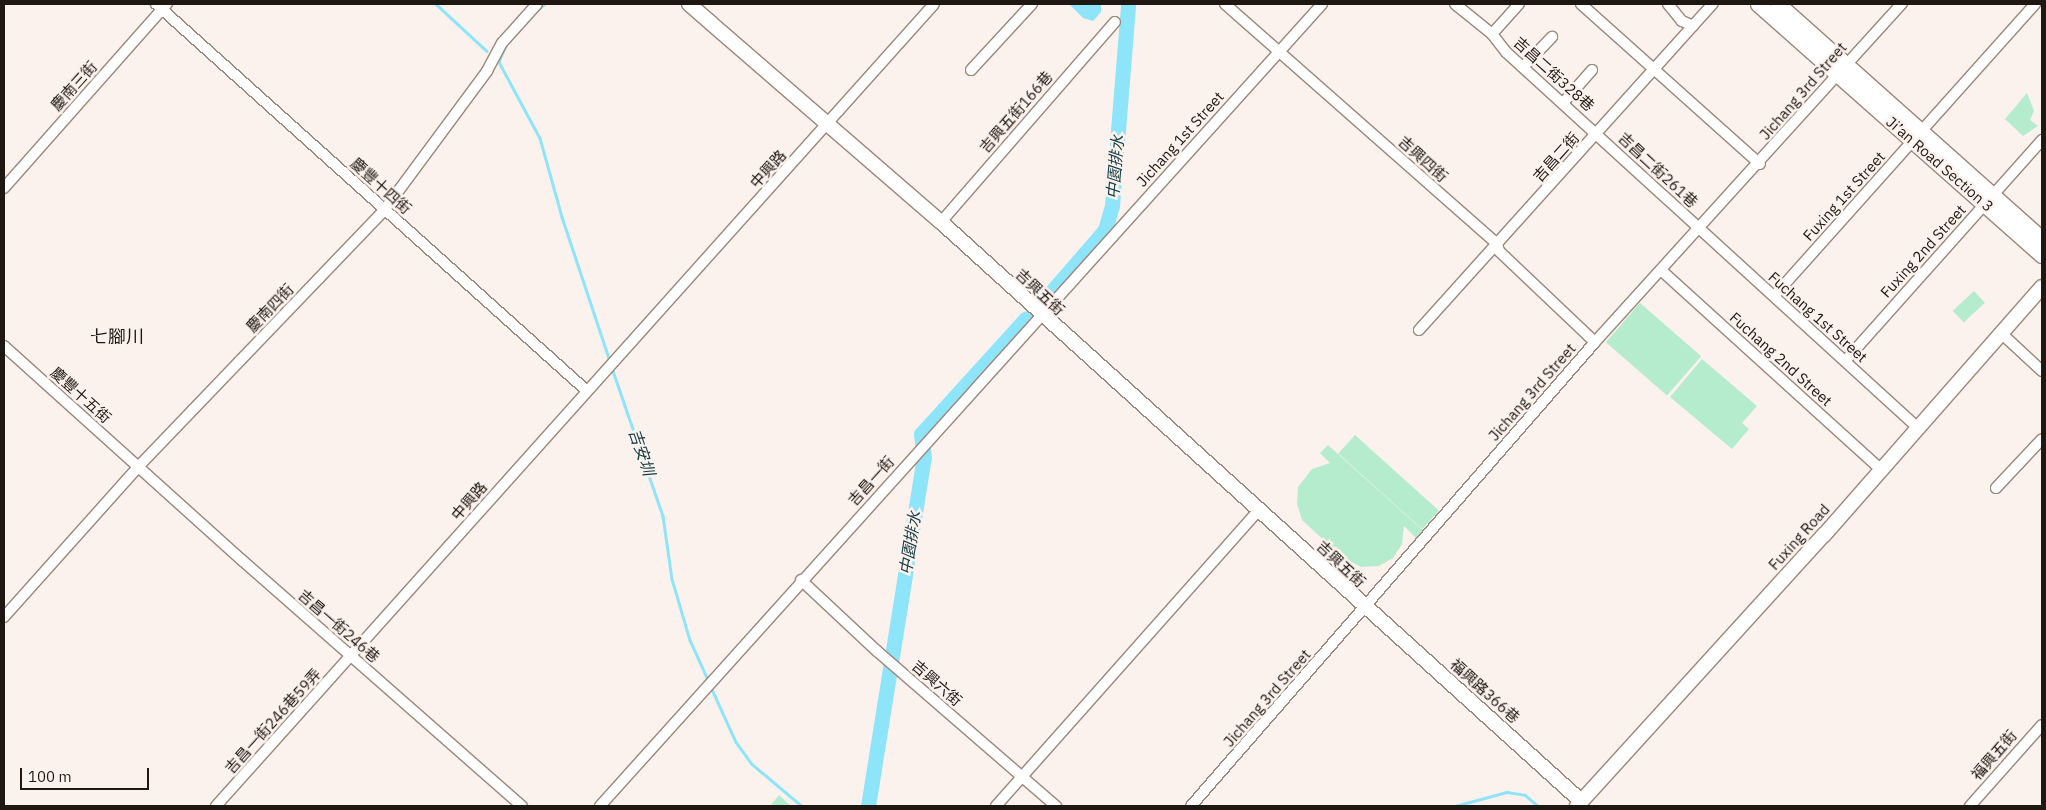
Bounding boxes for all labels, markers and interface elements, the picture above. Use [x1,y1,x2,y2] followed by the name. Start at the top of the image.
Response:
[1510,33,1598,115] street label: 吉昌二街328巷
[1756,39,1850,143] street label: Jichang 3rd Street
[47,58,101,114] street label: 慶南三街
[976,68,1056,156] street label: 吉興五街166巷
[1133,88,1227,190] street label: Jichang 1st Street
[1883,113,1997,215] street label: Ji’an Road Section 3
[1529,129,1583,185] street label: 吉昌二街
[1615,129,1701,211] street label: 吉昌二街261巷
[1395,132,1451,186] street label: 吉興四街
[1103,134,1127,200] water label: 中園排水
[746,146,790,192] street label: 中興路
[1799,148,1889,244] street label: Fuxing 1st Street
[347,154,415,218] street label: 慶豐十四街
[1877,201,1969,301] street label: Fuxing 2nd Street
[1012,265,1068,319] street label: 吉興五街
[1765,268,1871,366] street label: Fuchang 1st Street
[243,280,297,336] street label: 慶南四街
[1726,308,1836,410] street label: Fuchang 2nd Street
[90,326,144,348] district label: 七腳川
[1485,340,1579,444] street label: Jichang 3rd Street
[47,363,115,427] street label: 慶豐十五街
[625,426,659,478] water label: 吉安圳
[844,453,898,509] street label: 吉昌一街
[447,478,491,524] street label: 中興路
[1765,500,1833,574] street label: Fuxing Road
[896,510,924,576] water label: 中園排水
[1313,537,1369,591] street label: 吉興五街
[295,586,383,666] street label: 吉昌一街246巷
[1220,646,1314,750] street label: Jichang 3rd Street
[1447,655,1523,727] street label: 福興路366巷
[908,657,966,709] street label: 吉興六街
[221,665,325,777] street label: 吉昌一街246巷59弄
[1968,726,2020,784] street label: 福興五街
[22,758,151,790] scale bar
[28,767,72,786] text: 100 m

